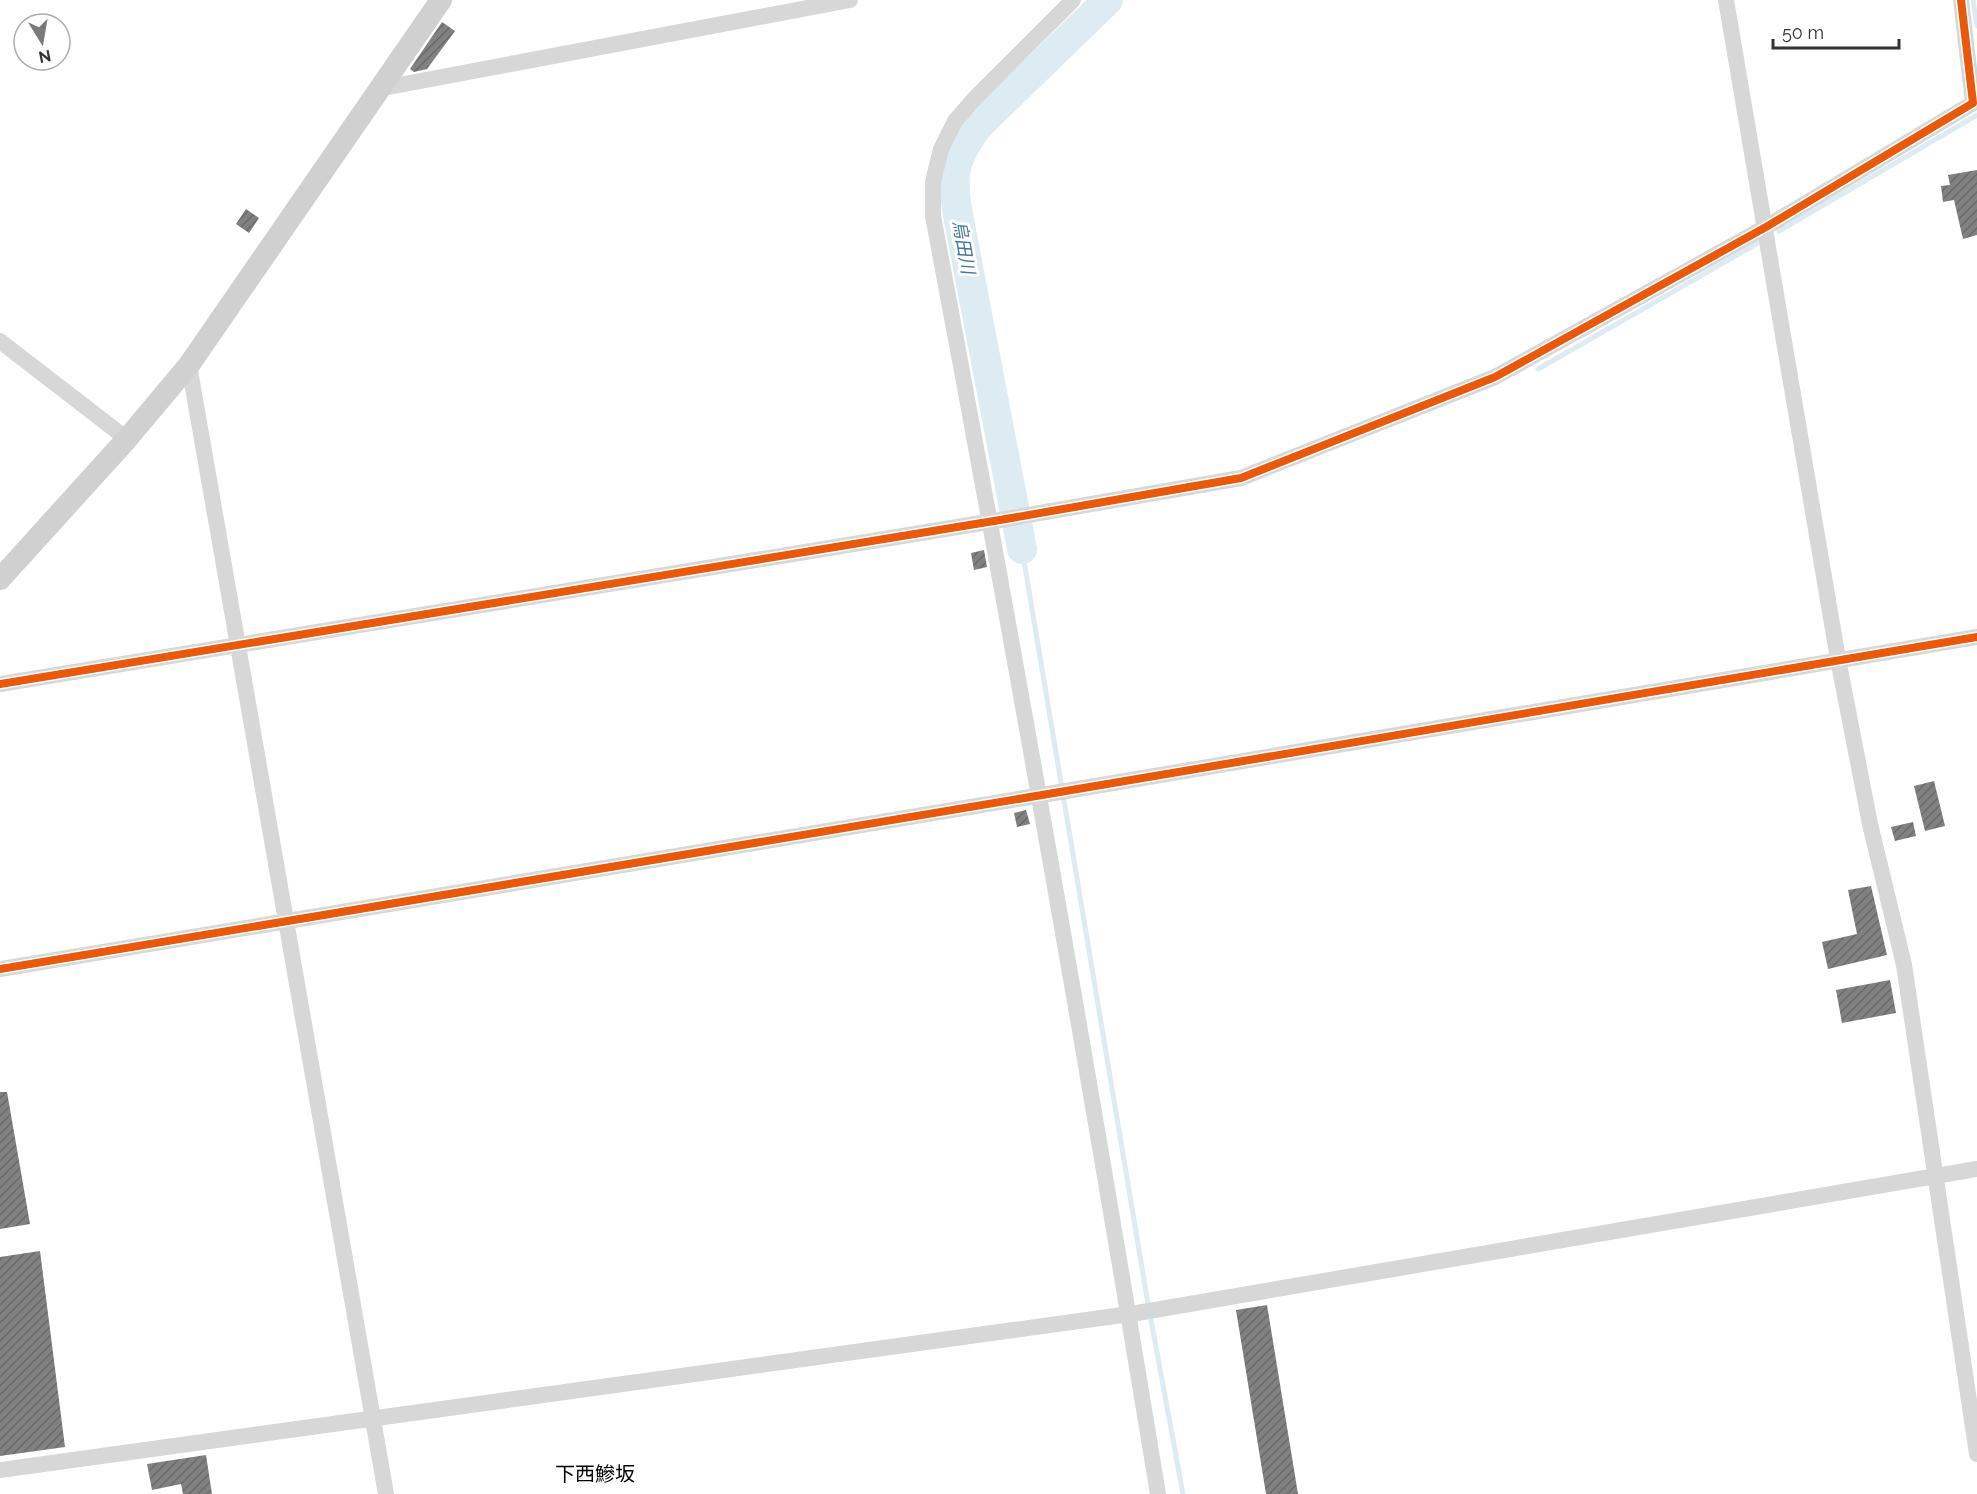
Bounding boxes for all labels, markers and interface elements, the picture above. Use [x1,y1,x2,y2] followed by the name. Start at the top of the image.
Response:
[12,12,72,72] north arrow
[1773,12,1899,50] scale bar
[1782,22,1824,43] text: 50 m
[37,46,53,67] text: N
[949,219,979,277] water label: 烏田川
[555,1462,635,1486] district label: 下西鰺坂

